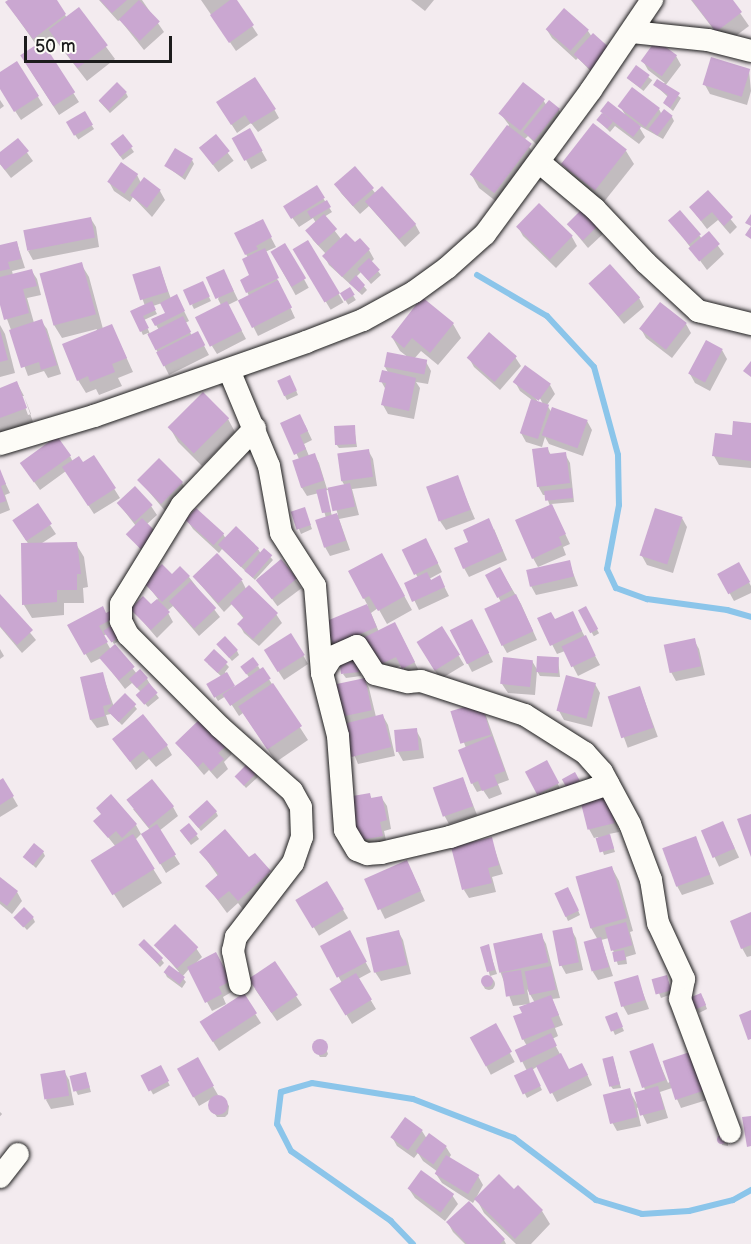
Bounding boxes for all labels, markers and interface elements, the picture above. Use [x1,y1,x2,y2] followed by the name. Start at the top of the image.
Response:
[27,24,176,62] scale bar
[35,36,76,57] text: 50 m

